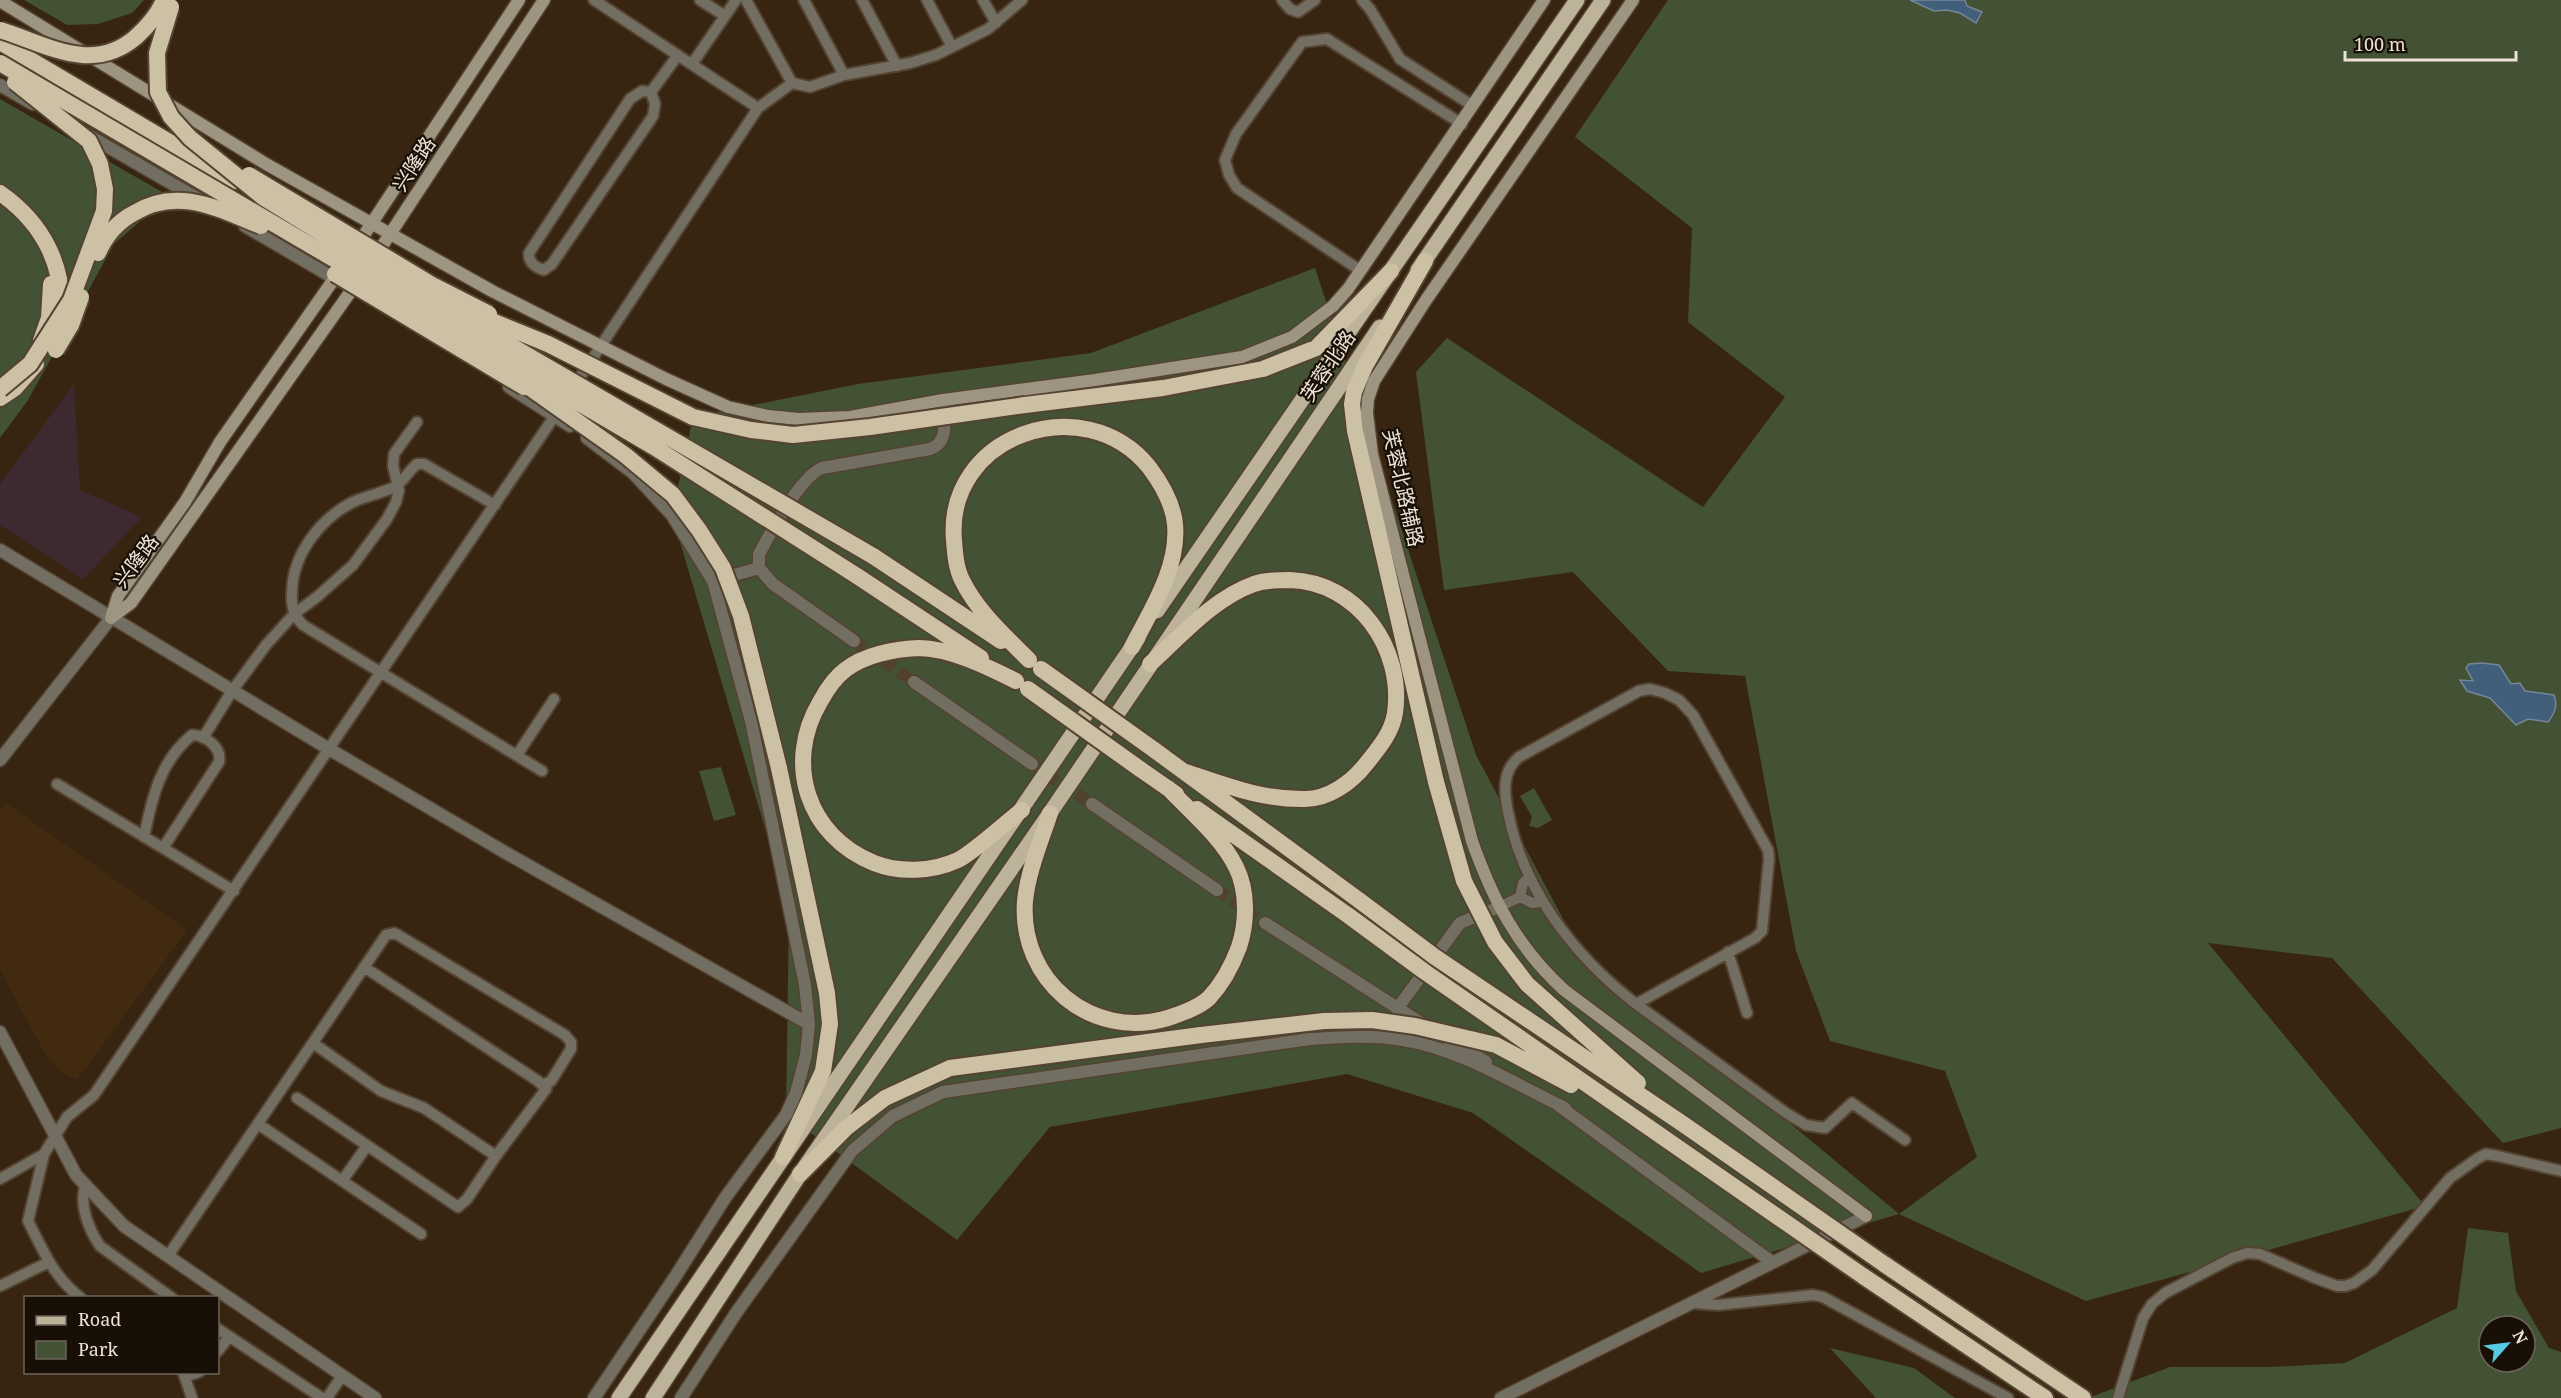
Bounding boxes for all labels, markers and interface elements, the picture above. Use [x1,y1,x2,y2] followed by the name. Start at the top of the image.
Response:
[2345,24,2516,62] scale bar
[2354,32,2406,56] text: 100 m
[386,131,441,196] street label: 兴隆路
[1294,325,1361,406] street label: 芙蓉北路
[1377,426,1430,549] street label: 芙蓉北路辅路
[107,529,164,593] street label: 兴隆路
[24,1296,219,1374] legend
[78,1307,121,1331] text: Road
[2477,1314,2537,1374] north arrow
[2508,1326,2533,1348] text: N
[78,1337,118,1361] text: Park

